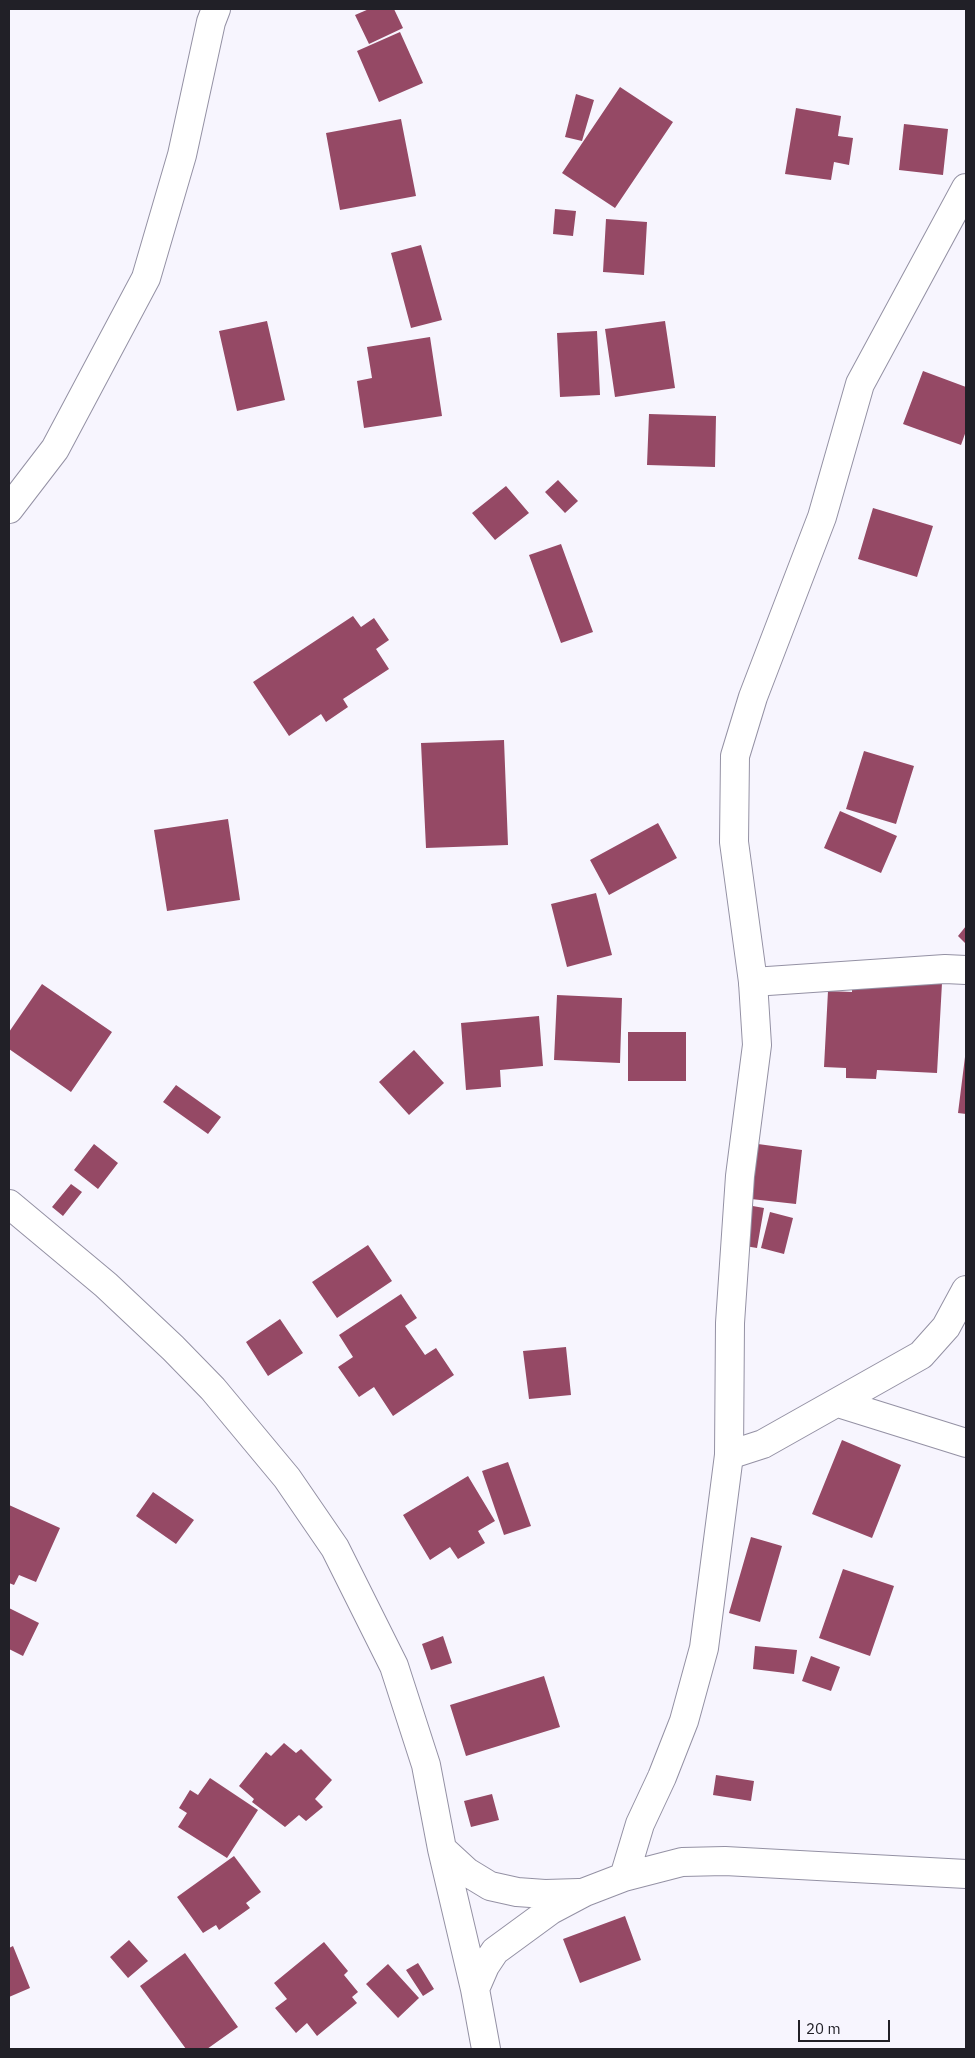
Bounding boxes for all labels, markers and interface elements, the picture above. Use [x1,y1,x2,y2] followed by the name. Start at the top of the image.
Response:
[800,2010,892,2042] scale bar
[806,2019,841,2038] text: 20 m

